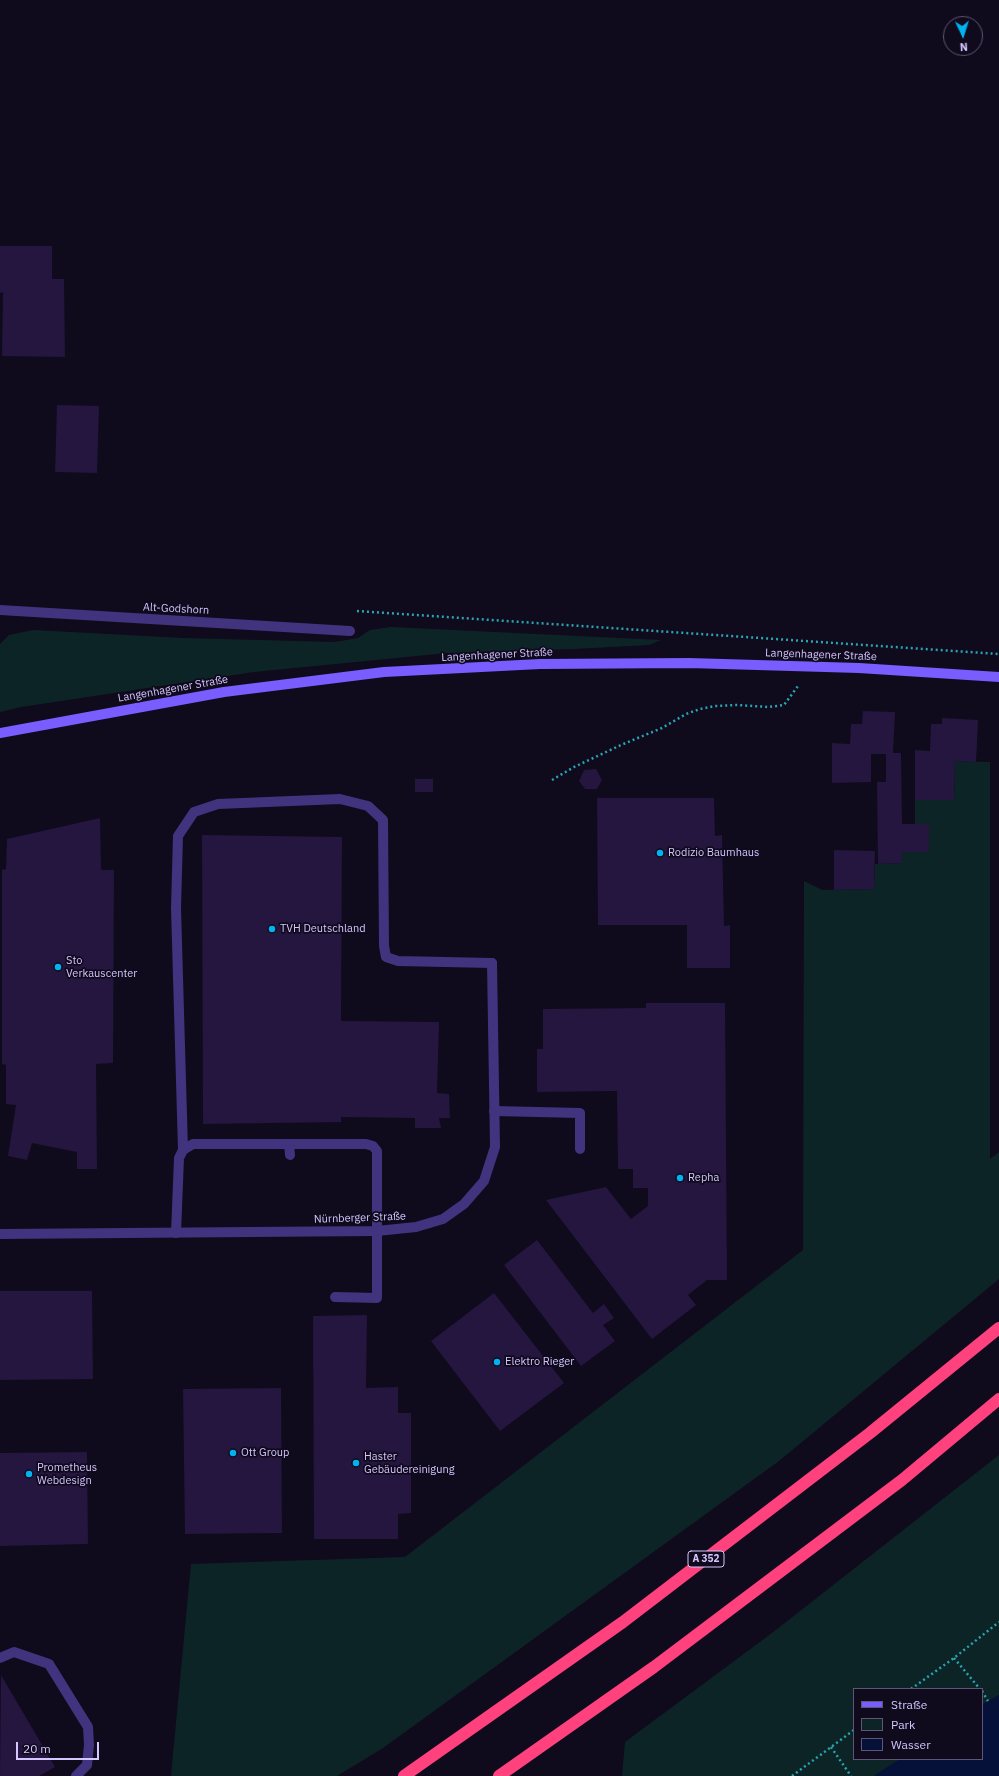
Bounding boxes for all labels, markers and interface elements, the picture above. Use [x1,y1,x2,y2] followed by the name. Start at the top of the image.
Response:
[943,16,983,56] north arrow
[959,40,968,54] text: N
[142,601,210,617] street label: Alt-Godshorn
[441,645,553,665] street label: Langenhagener Straße
[765,646,877,664] street label: Langenhagener Straße
[117,673,229,705] street label: Langenhagener Straße
[668,846,759,860] place label: Rodizio Baumhaus
[655,848,665,858] marker: Rodizio Baumhaus
[280,922,366,936] place label: TVH Deutschland
[267,924,277,934] marker: TVH Deutschland
[66,954,137,980] place label: Sto Verkauscenter
[53,962,63,972] marker: Sto Verkauscenter
[688,1171,719,1185] place label: Repha
[675,1173,685,1183] marker: Repha
[314,1210,406,1226] street label: Nürnberger Straße
[505,1355,574,1369] place label: Elektro Rieger
[492,1357,502,1367] marker: Elektro Rieger
[241,1446,289,1460] place label: Ott Group
[228,1448,238,1458] marker: Ott Group
[364,1450,454,1476] place label: Haster Gebäudereinigung
[351,1458,361,1468] marker: Haster Gebäudereinigung
[37,1461,97,1487] place label: Prometheus Webdesign
[24,1469,34,1479] marker: Prometheus Webdesign
[688,1551,724,1567] road number: A 352
[853,1688,983,1760] legend
[891,1697,927,1712] text: Straße
[891,1717,915,1732] text: Park
[18,1734,101,1760] scale bar
[891,1737,931,1752] text: Wasser
[23,1741,51,1756] text: 20 m

